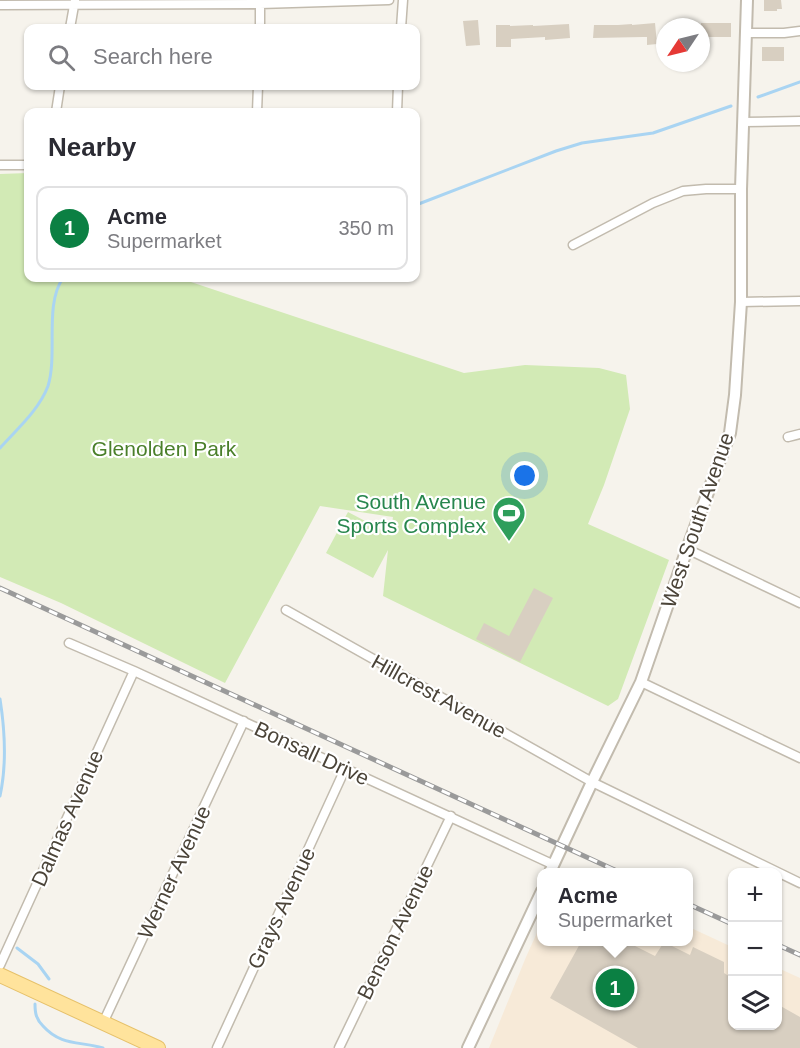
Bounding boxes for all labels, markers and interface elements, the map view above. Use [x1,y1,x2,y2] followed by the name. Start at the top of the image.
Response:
[656,18,710,72] north arrow
[24,24,420,90] search box
[45,41,78,74] icon: search
[93,44,213,69] text: Search here
[48,132,136,162] text: Nearby
[107,204,167,229] text: Acme
[64,217,75,239] text: 1
[338,217,394,239] text: 350 m
[107,230,222,252] text: Supermarket
[656,429,738,611] street label: West South Avenue
[92,437,237,460] park label: Glenolden Park
[510,461,539,490] your location
[337,490,486,537] place label: South Avenue Sports Complex
[491,495,527,542] sports icon: South Avenue Sports Complex
[368,650,510,742] street label: Hillcrest Avenue
[251,716,373,790] street label: Bonsall Drive
[27,746,107,890] street label: Dalmas Avenue
[133,802,215,942] street label: Werner Avenue
[243,844,319,972] street label: Grays Avenue
[352,861,438,1003] street label: Benson Avenue
[537,868,693,946] popup
[728,868,782,1030] map controls
[728,868,782,922] button: +
[558,883,618,908] text: Acme
[558,909,672,931] text: Supermarket
[728,922,782,976] button: −
[596,966,634,1010] pin: 1
[728,976,782,1030] button: layers

